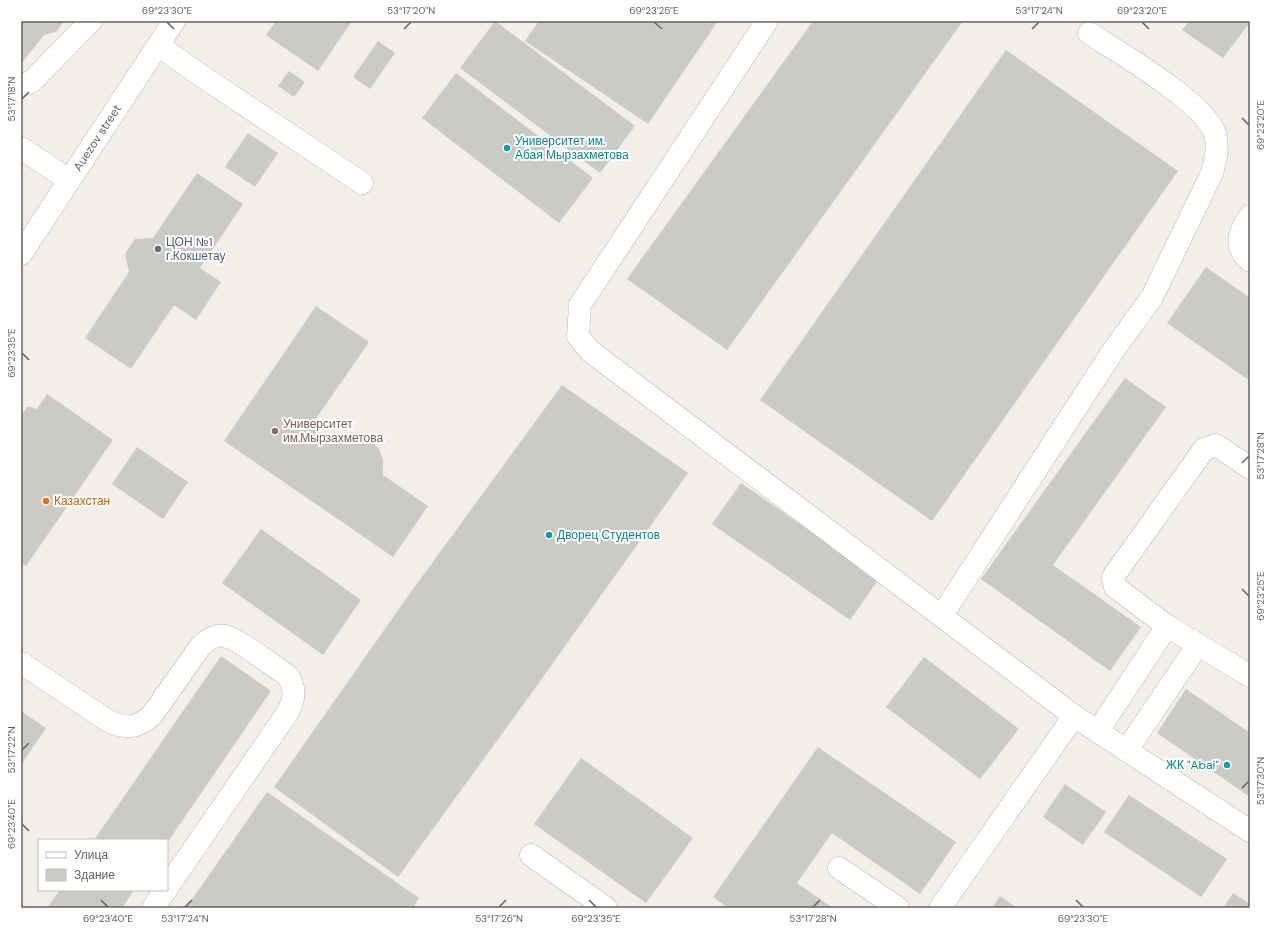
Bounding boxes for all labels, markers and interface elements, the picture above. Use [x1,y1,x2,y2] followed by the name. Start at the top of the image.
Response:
[142,4,193,17] text: 69°23'30"E
[387,4,435,17] text: 53°17'20"N
[629,4,679,17] text: 69°23'25"E
[1015,4,1063,17] text: 53°17'24"N
[1117,4,1167,17] text: 69°23'20"E
[5,77,18,121] text: 53°17'18"N
[1254,100,1267,150] text: 69°23'20"E
[70,101,125,174] street label: Auezov street
[515,133,629,163] place label: Университет им. Абая Мырзахметова
[502,143,512,153] marker: Университет им. Абая Мырзахметова
[166,234,225,264] place label: ЦОН №1 г.Кокшетау
[153,244,163,254] marker: ЦОН №1 г.Кокшетау
[5,328,18,378] text: 69°23'35"E
[283,416,383,446] place label: Университет им.Мырзахметова
[270,426,280,436] marker: Университет им.Мырзахметова
[1254,432,1267,480] text: 53°17'28"N
[54,493,110,509] place label: Казахстан
[41,496,51,506] marker: Казахстан
[557,527,660,543] place label: Дворец Студентов
[544,530,554,540] marker: Дворец Студентов
[1254,571,1267,621] text: 69°23'25"E
[5,726,18,774] text: 53°17'22"N
[1166,757,1220,773] place label: ЖК "Abai"
[1254,757,1267,805] text: 53°17'30"N
[1222,760,1232,770] marker: ЖК "Abai"
[5,799,18,849] text: 69°23'40"E
[38,839,168,891] legend
[74,847,108,863] text: Улица
[74,867,115,883] text: Здание
[83,912,133,925] text: 69°23'40"E
[161,912,209,925] text: 53°17'24"N
[475,912,523,925] text: 53°17'26"N
[571,912,621,925] text: 69°23'35"E
[789,912,837,925] text: 53°17'28"N
[1058,912,1109,925] text: 69°23'30"E

